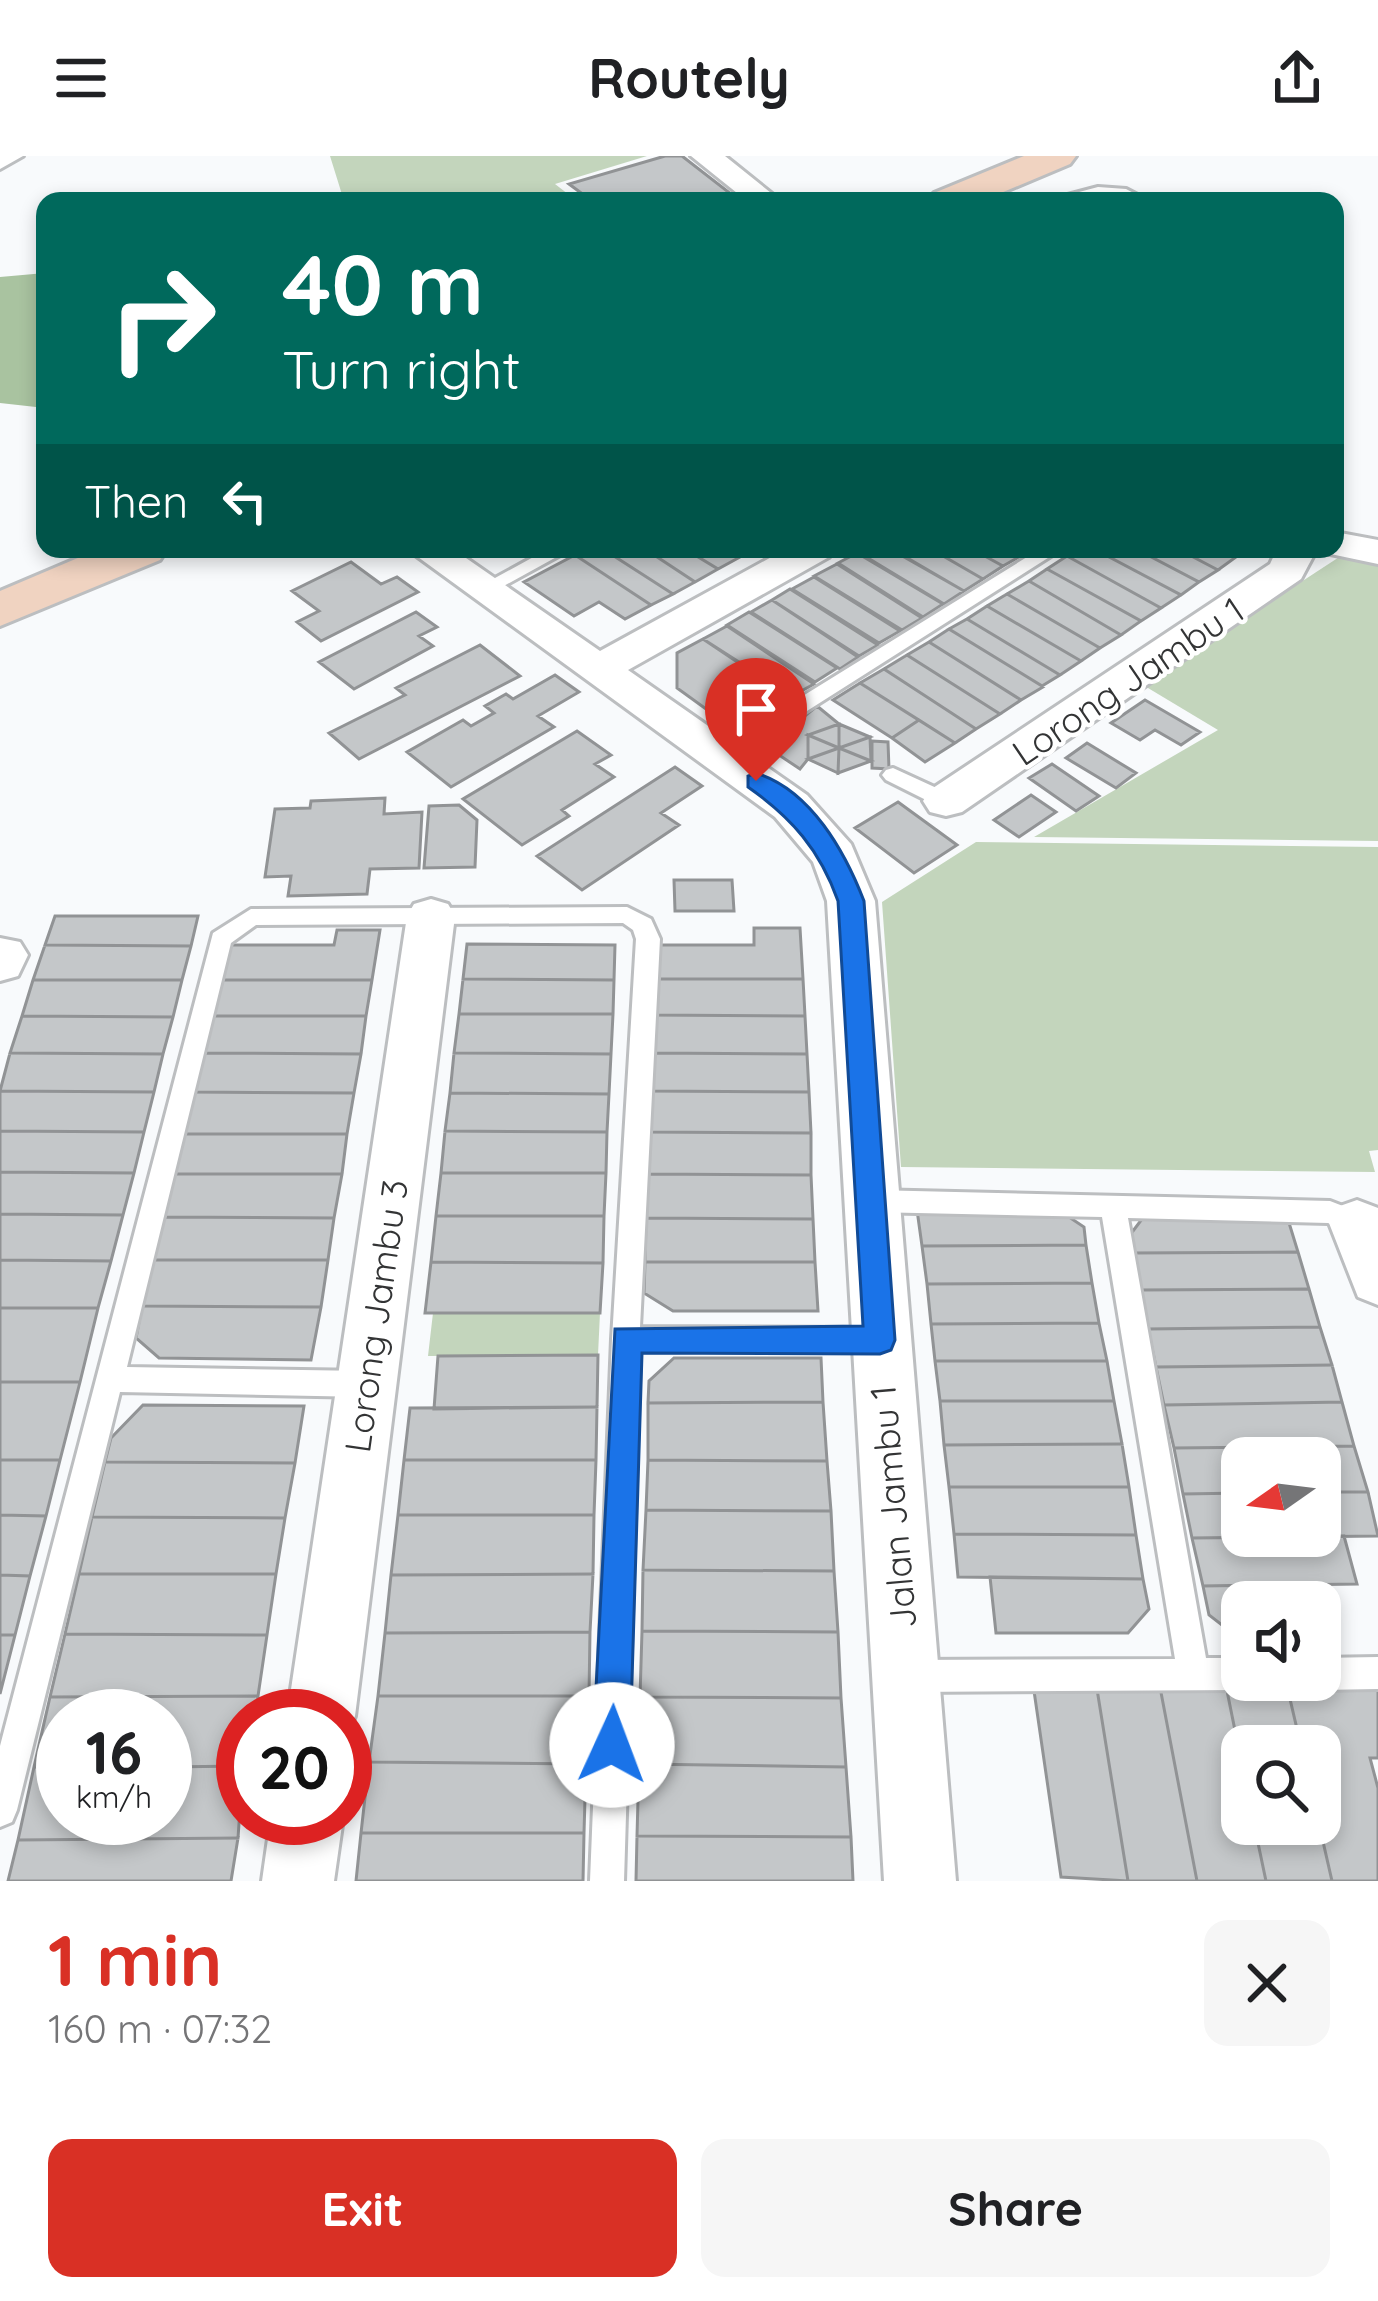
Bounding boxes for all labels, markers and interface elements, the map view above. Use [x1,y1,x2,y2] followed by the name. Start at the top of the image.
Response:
[588,44,790,112] text: Routely
[48,45,114,111] icon: menu
[1264,45,1330,111] icon: share
[282,231,484,336] text: 40 m
[84,240,240,396] icon: right
[282,335,521,403] text: Turn right
[212,468,278,534] icon: left
[84,473,188,529] text: Then
[1003,587,1252,775] street label: Lorong Jambu 1
[705,658,807,781] pin
[723,676,789,742] icon: arrive
[334,1177,417,1455] street label: Lorong Jambu 3
[859,1384,926,1630] street label: Jalan Jambu 1
[1221,1437,1341,1557] north arrow
[1221,1437,1341,1845] map controls
[1221,1581,1341,1701] button: sound
[549,1682,675,1808] position arrow
[216,1689,372,1845] speed limit sign: 20
[86,1714,142,1789] text: 16
[1221,1725,1341,1845] button: search
[76,1778,152,1816] text: km/h
[48,1914,222,2004] text: 1 min
[1204,1920,1330,2046] button: close
[48,2004,272,2053] text: 160 m · 07:32
[48,2139,677,2277] button: Exit
[701,2139,1330,2277] button: Share

